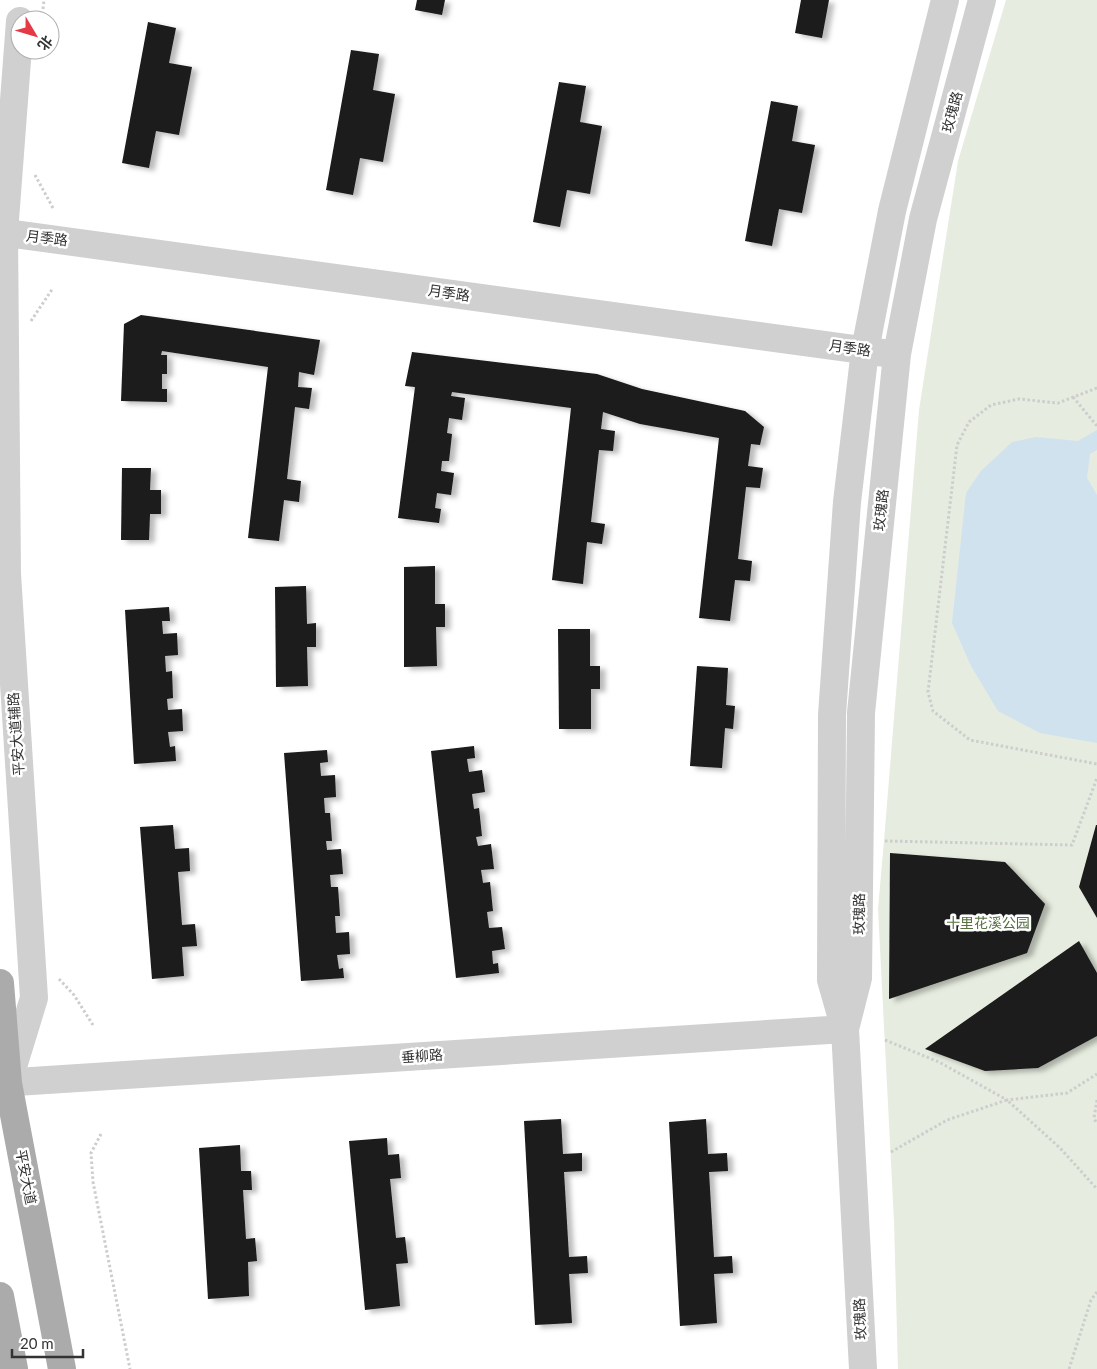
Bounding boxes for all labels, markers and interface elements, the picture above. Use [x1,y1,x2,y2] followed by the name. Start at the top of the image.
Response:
[10,10,60,60] north arrow
[35,33,57,54] text: 北
[938,89,965,134] street label: 玫瑰路
[25,227,69,248] street label: 月季路
[427,281,471,304] street label: 月季路
[828,336,872,359] street label: 月季路
[870,488,891,532] street label: 玫瑰路
[4,692,27,777] street label: 平安大道辅路
[850,893,867,935] street label: 玫瑰路
[946,914,1030,931] park label: 十里花溪公园
[400,1046,444,1065] street label: 垂柳路
[13,1148,40,1206] street label: 平安大道
[850,1298,869,1340] street label: 玫瑰路
[12,1326,84,1358] scale bar
[20,1334,54,1352] text: 20 m

